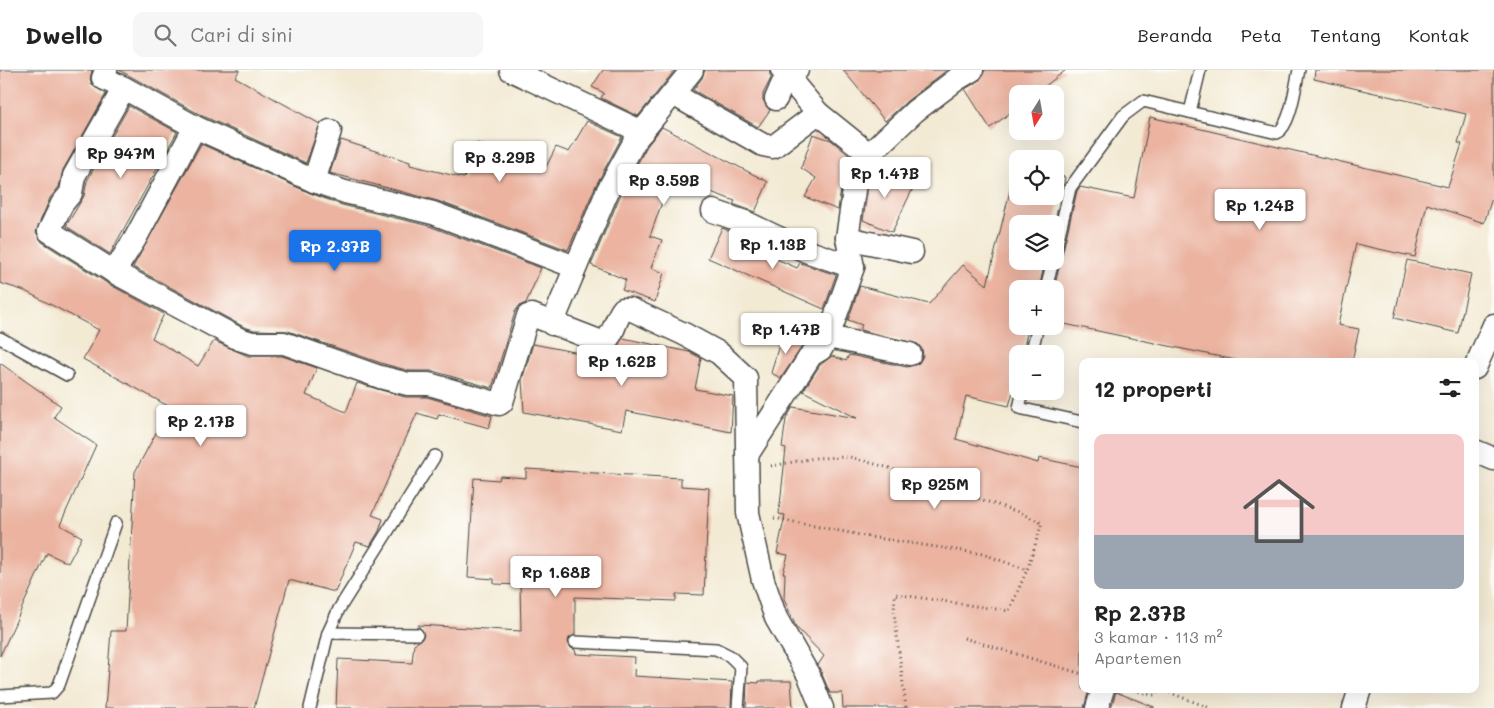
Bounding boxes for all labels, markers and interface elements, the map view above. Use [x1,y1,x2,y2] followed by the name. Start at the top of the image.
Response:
[133,12,483,57] search box
[25,19,103,50] text: Dwello
[151,21,179,49] icon: search
[191,22,293,47] text: Cari di sini
[1138,23,1213,47] text: Beranda
[1241,23,1282,47] text: Peta
[1310,23,1381,47] text: Tentang
[1409,23,1469,47] text: Kontak
[1009,85,1064,140] north arrow
[1009,85,1064,400] map controls
[75,136,167,179] pin: Rp 947M
[448,140,552,183] pin: Rp 3.29B
[87,142,155,163] text: Rp 947M
[465,146,535,167] text: Rp 3.29B
[1009,150,1064,205] button: locate
[833,156,937,199] pin: Rp 1.47B
[851,162,919,183] text: Rp 1.47B
[612,164,716,206] pin: Rp 3.59B
[628,169,700,190] text: Rp 3.59B
[1208,189,1312,231] pin: Rp 1.24B
[1226,194,1294,215] text: Rp 1.24B
[1009,215,1064,270] button: layers
[721,228,825,270] pin: Rp 1.13B
[283,230,387,272] pin: Rp 2.37B
[740,233,806,254] text: Rp 1.13B
[300,235,370,256] text: Rp 2.37B
[1009,280,1064,335] button: +
[734,312,838,355] pin: Rp 1.47B
[752,318,820,339] text: Rp 1.47B
[570,344,674,387] pin: Rp 1.62B
[1009,345,1064,400] button: −
[588,350,656,371] text: Rp 1.62B
[1436,374,1464,402] icon: filters
[1094,375,1213,402] text: 12 properti
[149,404,253,447] pin: Rp 2.17B
[167,410,235,431] text: Rp 2.17B
[1234,466,1324,556] icon: home
[889,468,981,510] pin: Rp 925M
[901,473,969,494] text: Rp 925M
[504,556,608,598] pin: Rp 1.68B
[521,561,591,582] text: Rp 1.68B
[1094,599,1186,626] text: Rp 2.37B
[1094,626,1223,647] text: 3 kamar · 113 m²
[1094,647,1181,668] text: Apartemen

